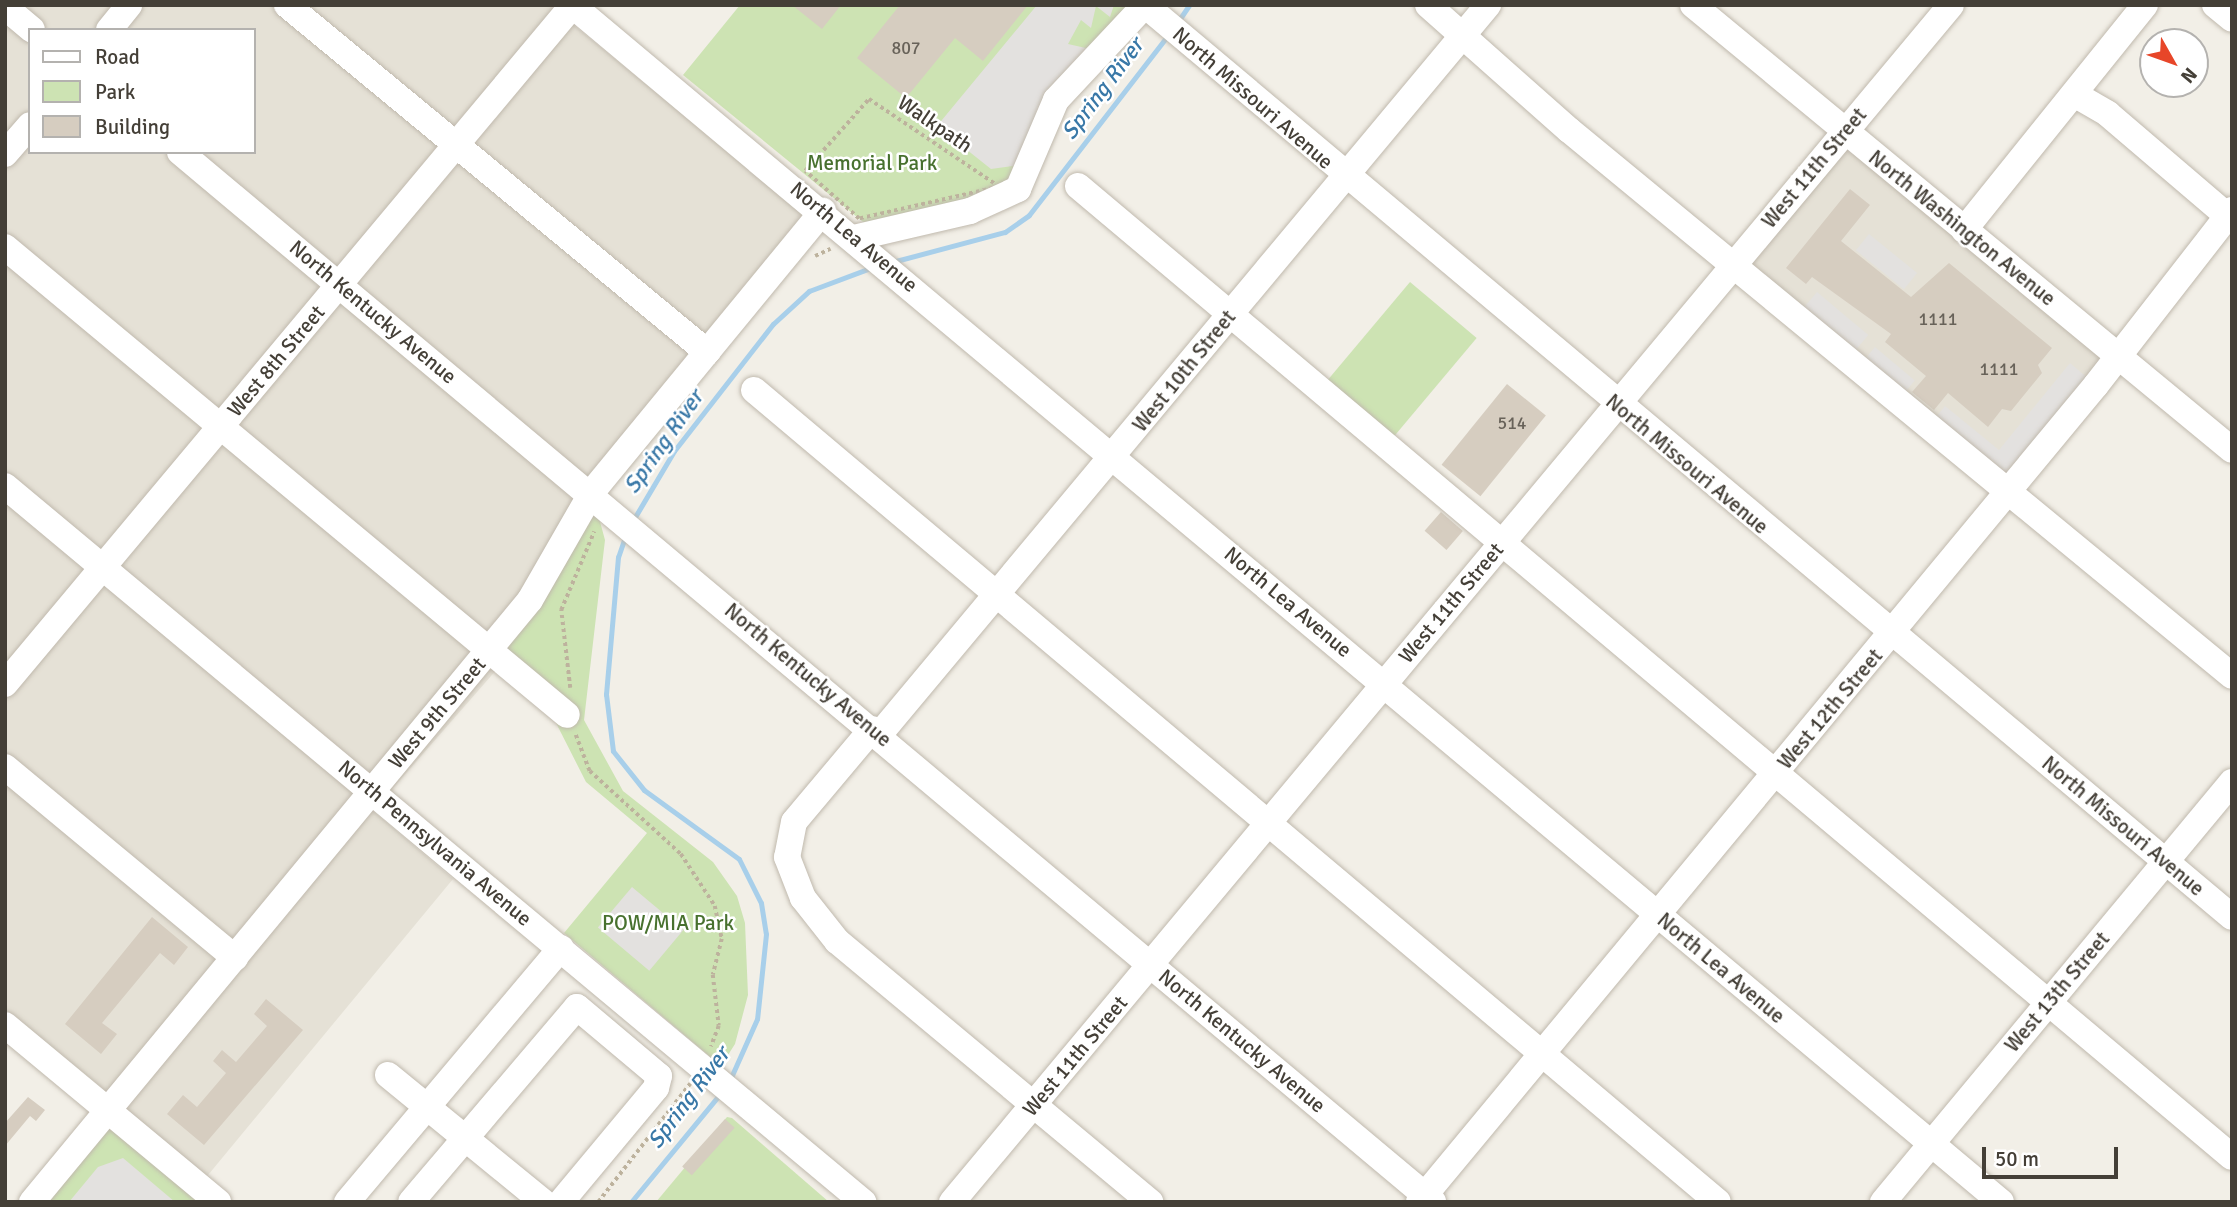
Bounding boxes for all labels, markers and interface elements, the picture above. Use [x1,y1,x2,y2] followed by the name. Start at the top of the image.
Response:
[1168,21,1338,175] street label: North Missouri Avenue
[28,28,256,154] legend
[2139,28,2209,98] north arrow
[1056,33,1150,145] water label: Spring River
[891,37,921,59] house number: 807
[95,44,140,70] text: Road
[2175,62,2202,88] text: N
[95,79,135,105] text: Park
[893,90,977,158] street label: Walkpath
[1756,103,1872,233] street label: West 11th Street
[95,114,170,140] text: Building
[1863,145,2061,311] street label: North Washington Avenue
[807,150,937,176] park label: Memorial Park
[785,176,923,298] street label: North Lea Avenue
[284,235,462,389] street label: North Kentucky Avenue
[222,300,330,422] street label: West 8th Street
[1127,305,1241,437] street label: West 10th Street
[1919,308,1957,330] house number: 1111
[1980,358,2018,380] house number: 1111
[618,385,710,499] water label: Spring River
[1601,389,1773,539] street label: North Missouri Avenue
[1497,412,1527,434] house number: 514
[1393,538,1509,668] street label: West 11th Street
[1219,541,1357,663] street label: North Lea Avenue
[719,598,897,752] street label: North Kentucky Avenue
[1772,644,1888,774] street label: West 12th Street
[383,652,491,774] street label: West 9th Street
[2037,751,2209,901] street label: North Missouri Avenue
[333,755,537,931] street label: North Pennsylvania Avenue
[1652,907,1790,1029] street label: North Lea Avenue
[602,910,734,936] park label: POW/MIA Park
[1999,927,2115,1057] street label: West 13th Street
[1153,964,1331,1118] street label: North Kentucky Avenue
[1017,991,1133,1121] street label: West 11th Street
[642,1042,736,1154] water label: Spring River
[1985,1134,2122,1178] scale bar
[1995,1146,2039,1172] text: 50 m

